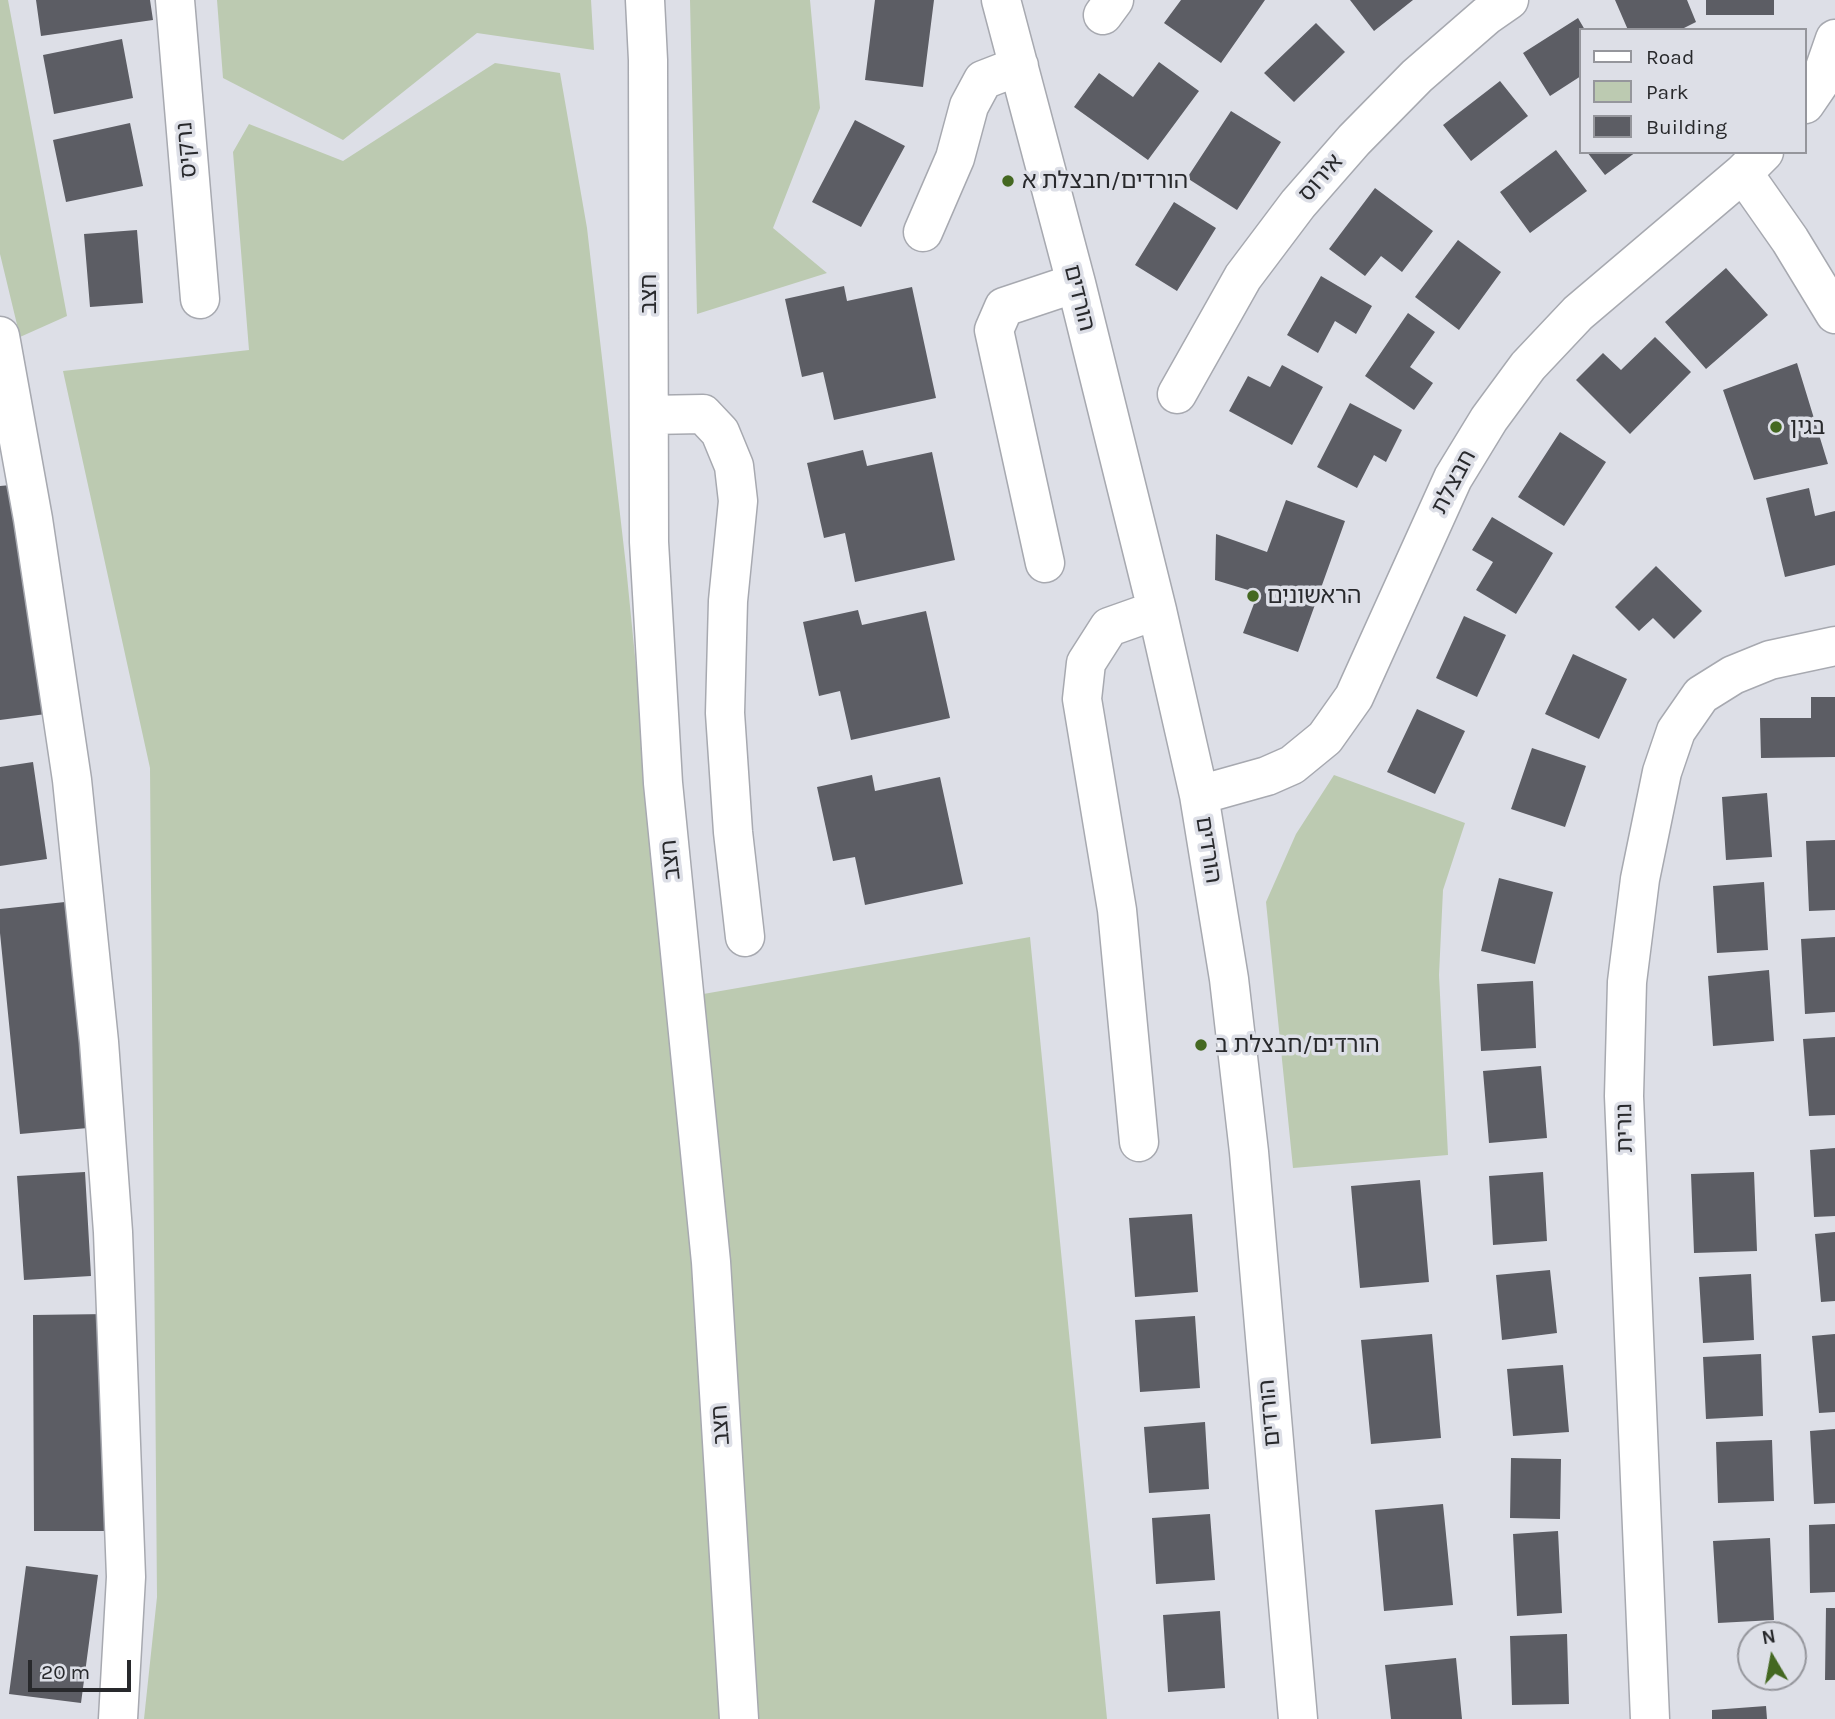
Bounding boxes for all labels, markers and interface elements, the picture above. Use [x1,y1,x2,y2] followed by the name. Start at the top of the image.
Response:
[1580,28,1807,154] legend
[1646,45,1694,69] text: Road
[1646,80,1689,104] text: Park
[1646,115,1727,139] text: Building
[171,121,203,179] street label: נרקיס
[1293,149,1349,207] street label: אירוס
[1022,167,1188,195] place label: הורדים/חבצלת א
[1000,173,1016,189] marker: הורדים/חבצלת א
[1057,262,1101,334] street label: הורדים
[635,274,663,314] street label: חצב
[1790,413,1825,441] place label: בגין
[1768,419,1784,435] marker: בגין
[1426,445,1482,519] street label: חבצלת
[1267,582,1361,610] place label: הראשונים
[1245,588,1261,604] marker: הראשונים
[1189,815,1227,885] street label: הורדים
[655,838,687,882] street label: חצב
[1215,1031,1380,1059] place label: הורדים/חבצלת ב
[1193,1037,1209,1053] marker: הורדים/חבצלת ב
[1611,1103,1639,1153] street label: נורית
[1253,1378,1287,1448] street label: הורדים
[706,1404,736,1446] street label: חצב
[1737,1621,1807,1691] north arrow
[1760,1625,1777,1649] text: N
[32,1646,135,1690] scale bar
[41,1660,90,1684] text: 20 m

